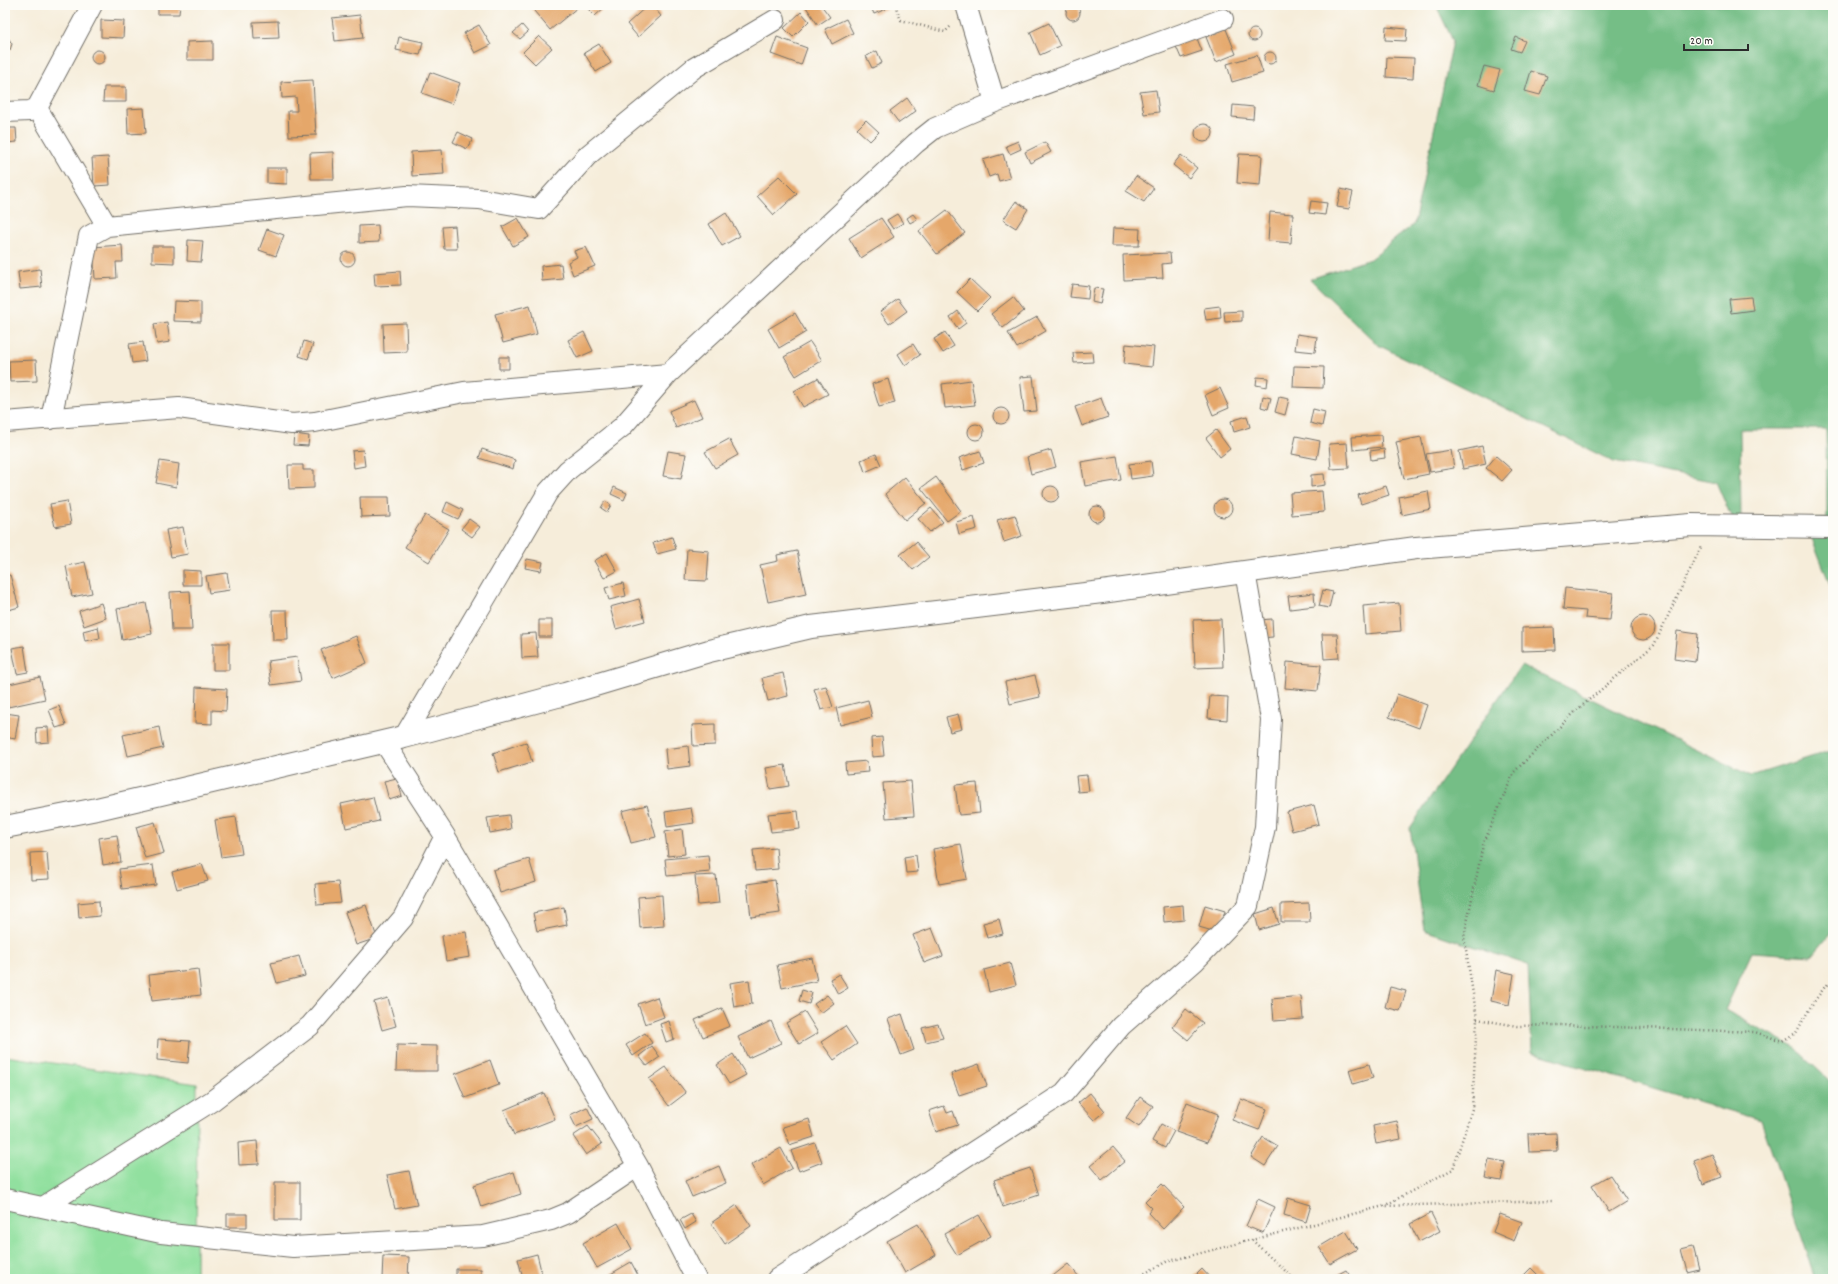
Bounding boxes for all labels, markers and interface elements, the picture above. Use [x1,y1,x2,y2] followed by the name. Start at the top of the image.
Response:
[1684,26,1748,52] scale bar
[1690,33,1713,50] text: 20 m

